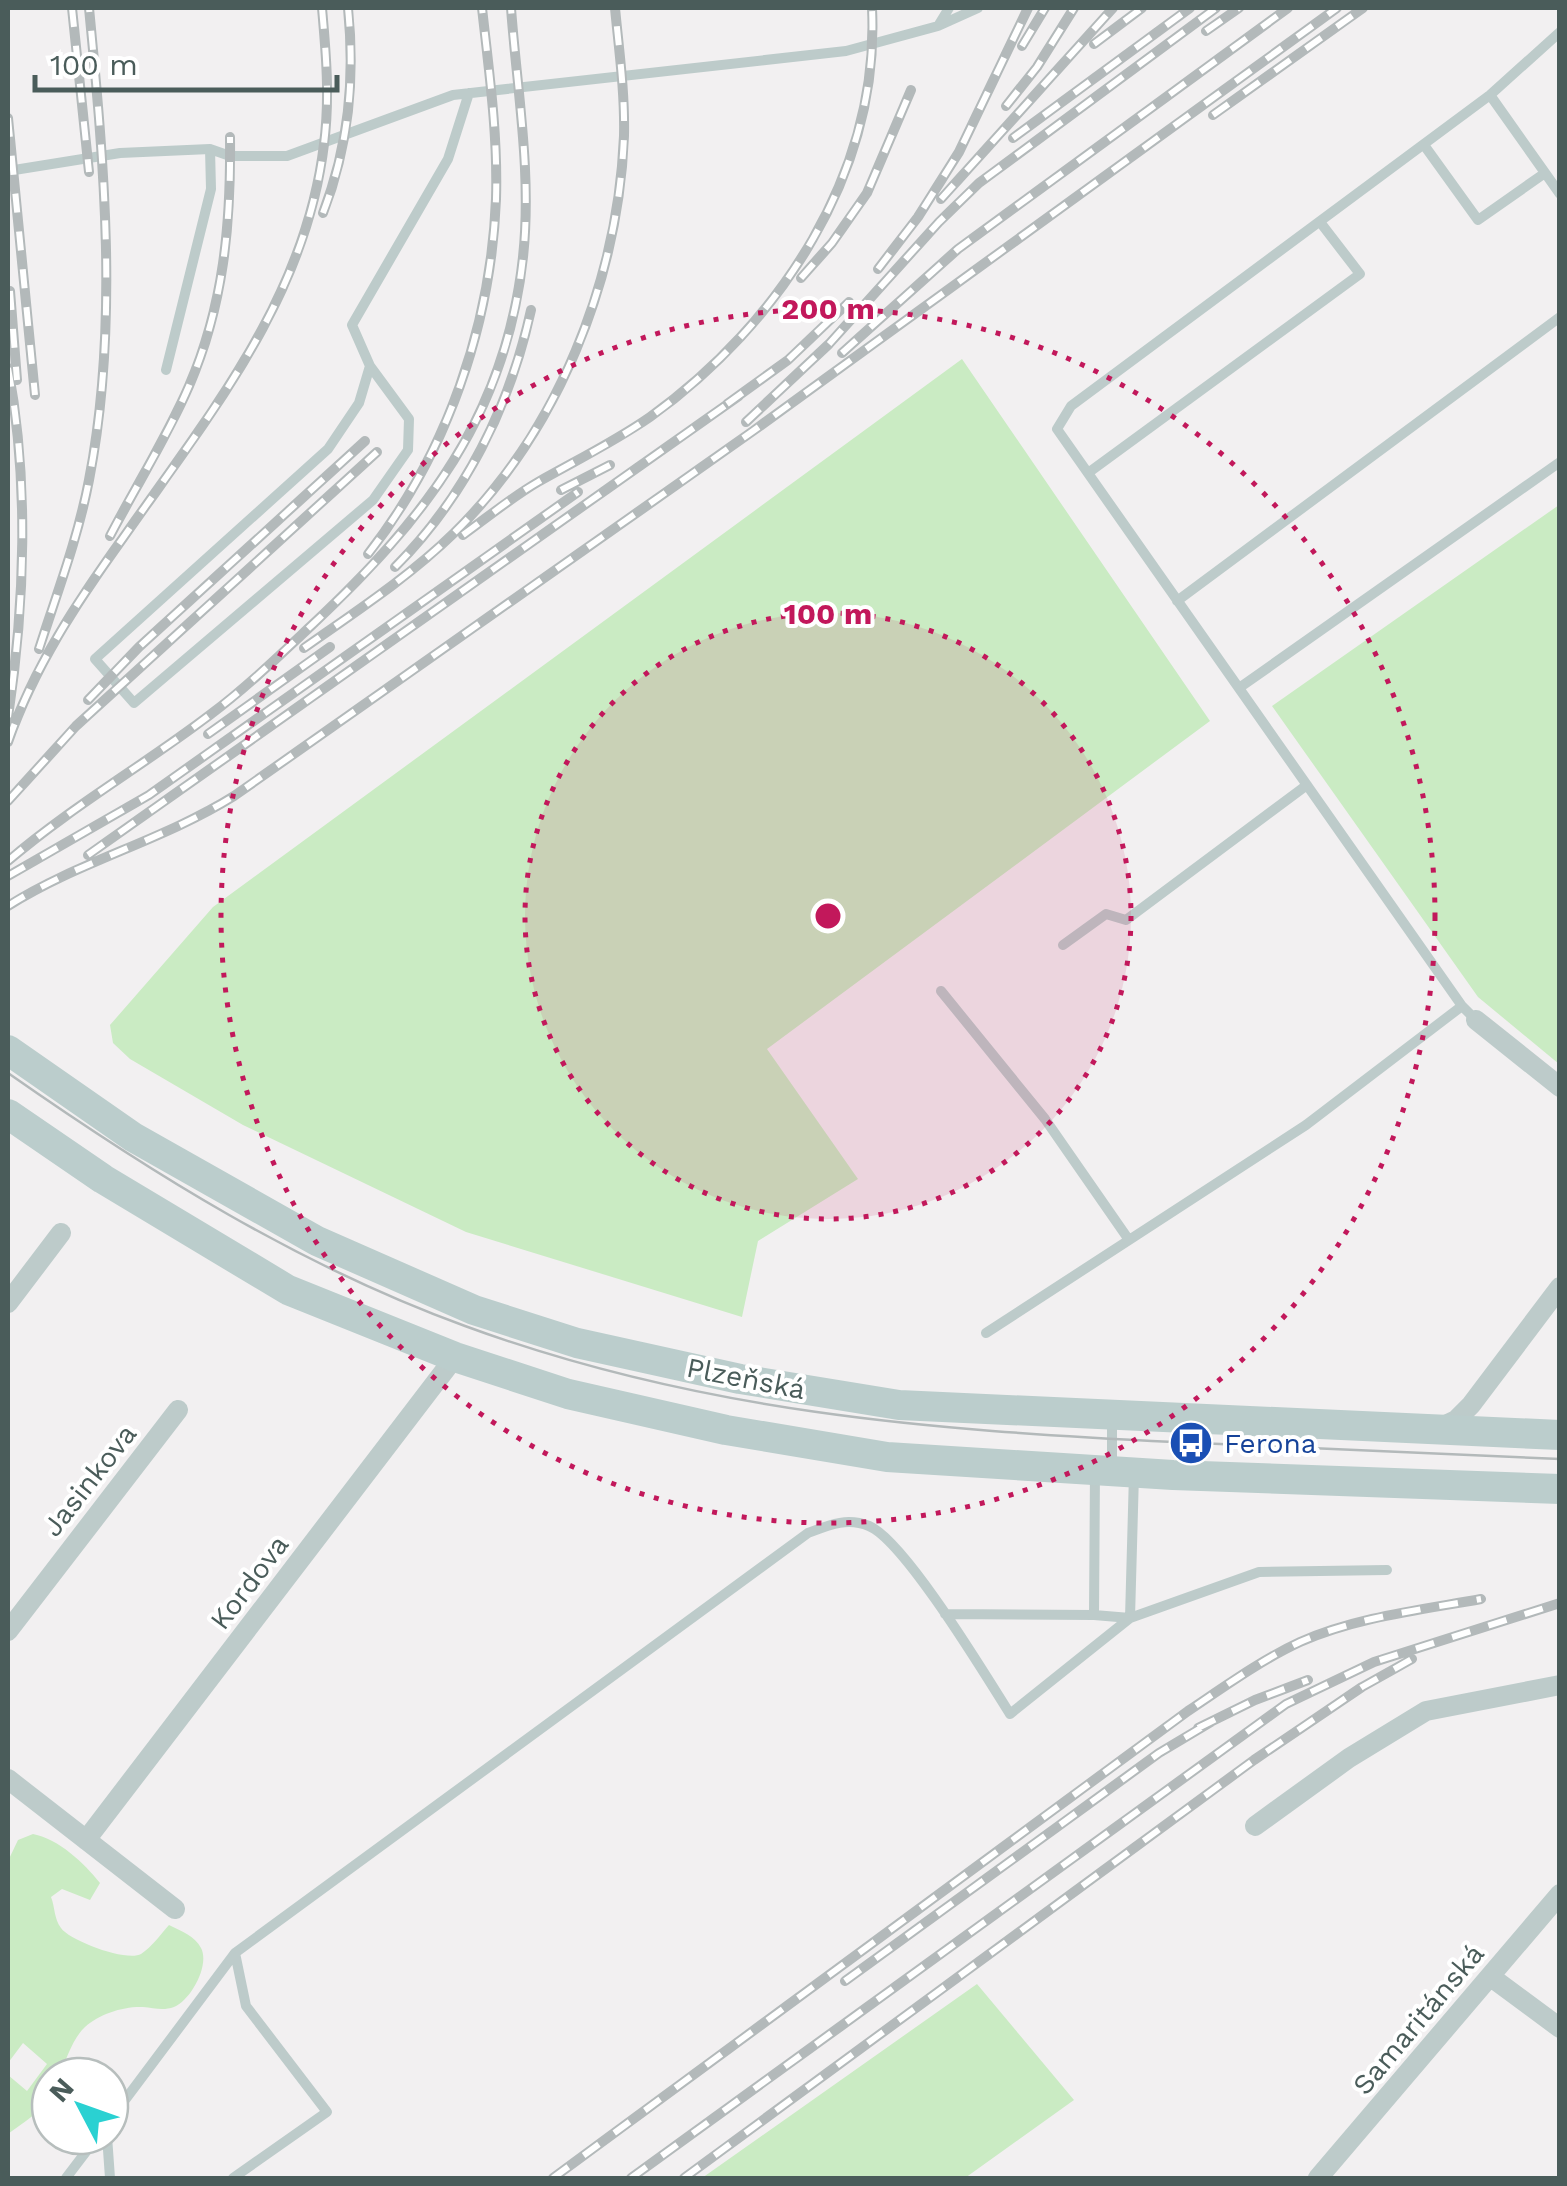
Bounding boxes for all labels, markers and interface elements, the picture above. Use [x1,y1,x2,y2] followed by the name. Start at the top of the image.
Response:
[35,30,338,92] scale bar
[50,47,138,82] text: 100 m
[781,291,875,326] text: 200 m
[784,596,872,631] text: 100 m
[810,898,846,934] centre of rings
[684,1351,808,1406] street label: Plzeňská
[35,1418,143,1543] street label: Jasinkova
[1168,1420,1214,1466] bus stop icon: Ferona
[1224,1427,1317,1460] place label: Ferona
[203,1529,296,1636] street label: Kordova
[1346,1937,1491,2101] street label: Samaritánská
[30,2056,130,2156] north arrow
[42,2071,81,2109] text: N

